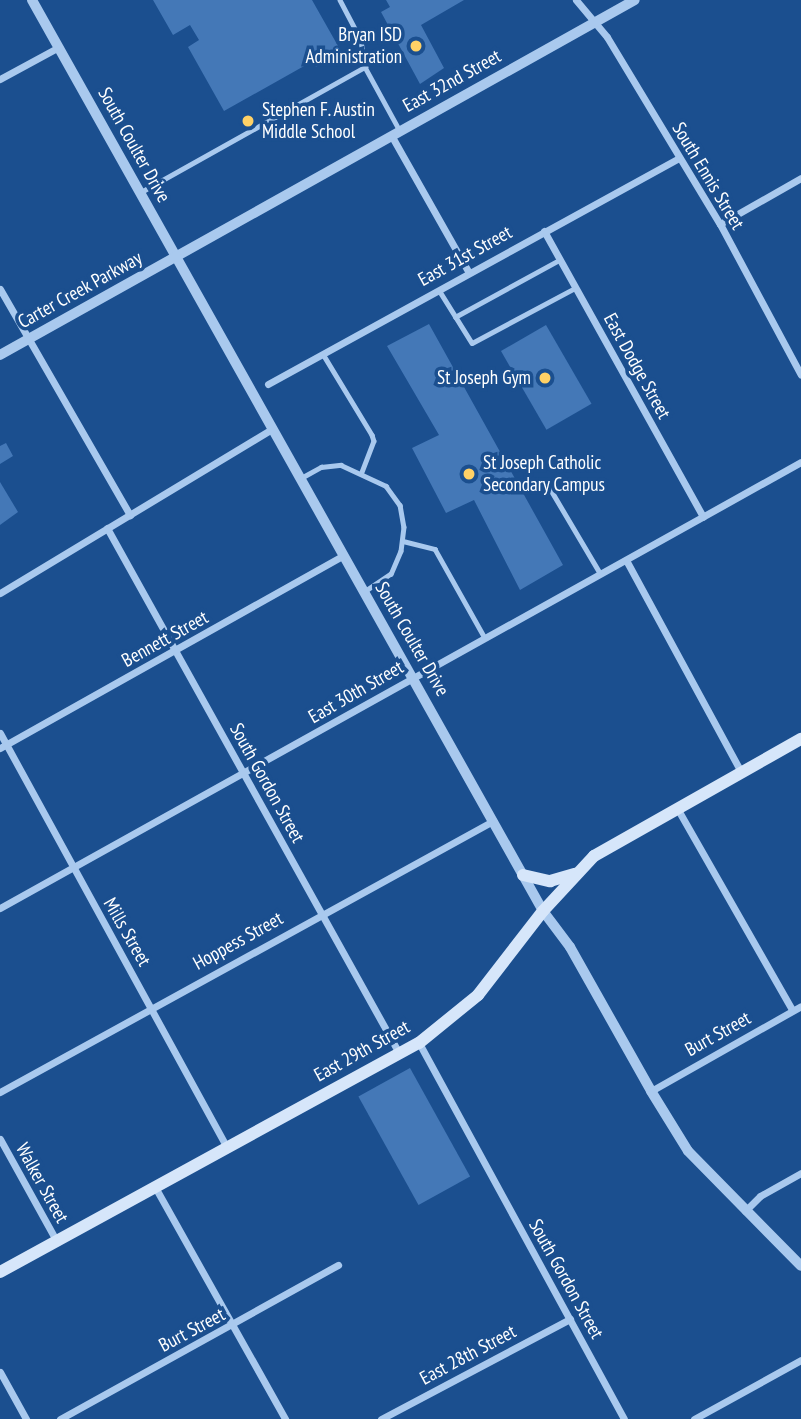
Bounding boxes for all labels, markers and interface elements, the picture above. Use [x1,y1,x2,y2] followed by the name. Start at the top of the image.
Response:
[305,24,402,68] place label: Bryan ISD Administration
[408,38,424,54] marker: Bryan ISD Administration
[399,45,505,117] street label: East 32nd Street
[93,84,175,206] street label: South Coulter Drive
[262,99,376,143] place label: Stephen F. Austin Middle School
[240,113,256,129] marker: Stephen F. Austin Middle School
[667,118,749,234] street label: South Ennis Street
[414,221,516,291] street label: East 31st Street
[14,246,146,334] street label: Carter Creek Parkway
[599,309,675,423] street label: East Dodge Street
[437,367,531,389] place label: St Joseph Gym
[537,370,553,386] marker: St Joseph Gym
[483,452,605,496] place label: St Joseph Catholic Secondary Campus
[461,466,477,482] marker: St Joseph Catholic Secondary Campus
[370,578,454,700] street label: South Coulter Drive
[118,606,212,672] street label: Bennett Street
[305,656,407,728] street label: East 30th Street
[225,719,309,847] street label: South Gordon Street
[98,894,156,970] street label: Mills Street
[189,907,287,975] street label: Hoppess Street
[681,1007,755,1061] street label: Burt Street
[310,1015,414,1087] street label: East 29th Street
[11,1139,73,1227] street label: Walker Street
[524,1215,608,1343] street label: South Gordon Street
[155,1303,229,1357] street label: Burt Street
[416,1320,520,1390] street label: East 28th Street

